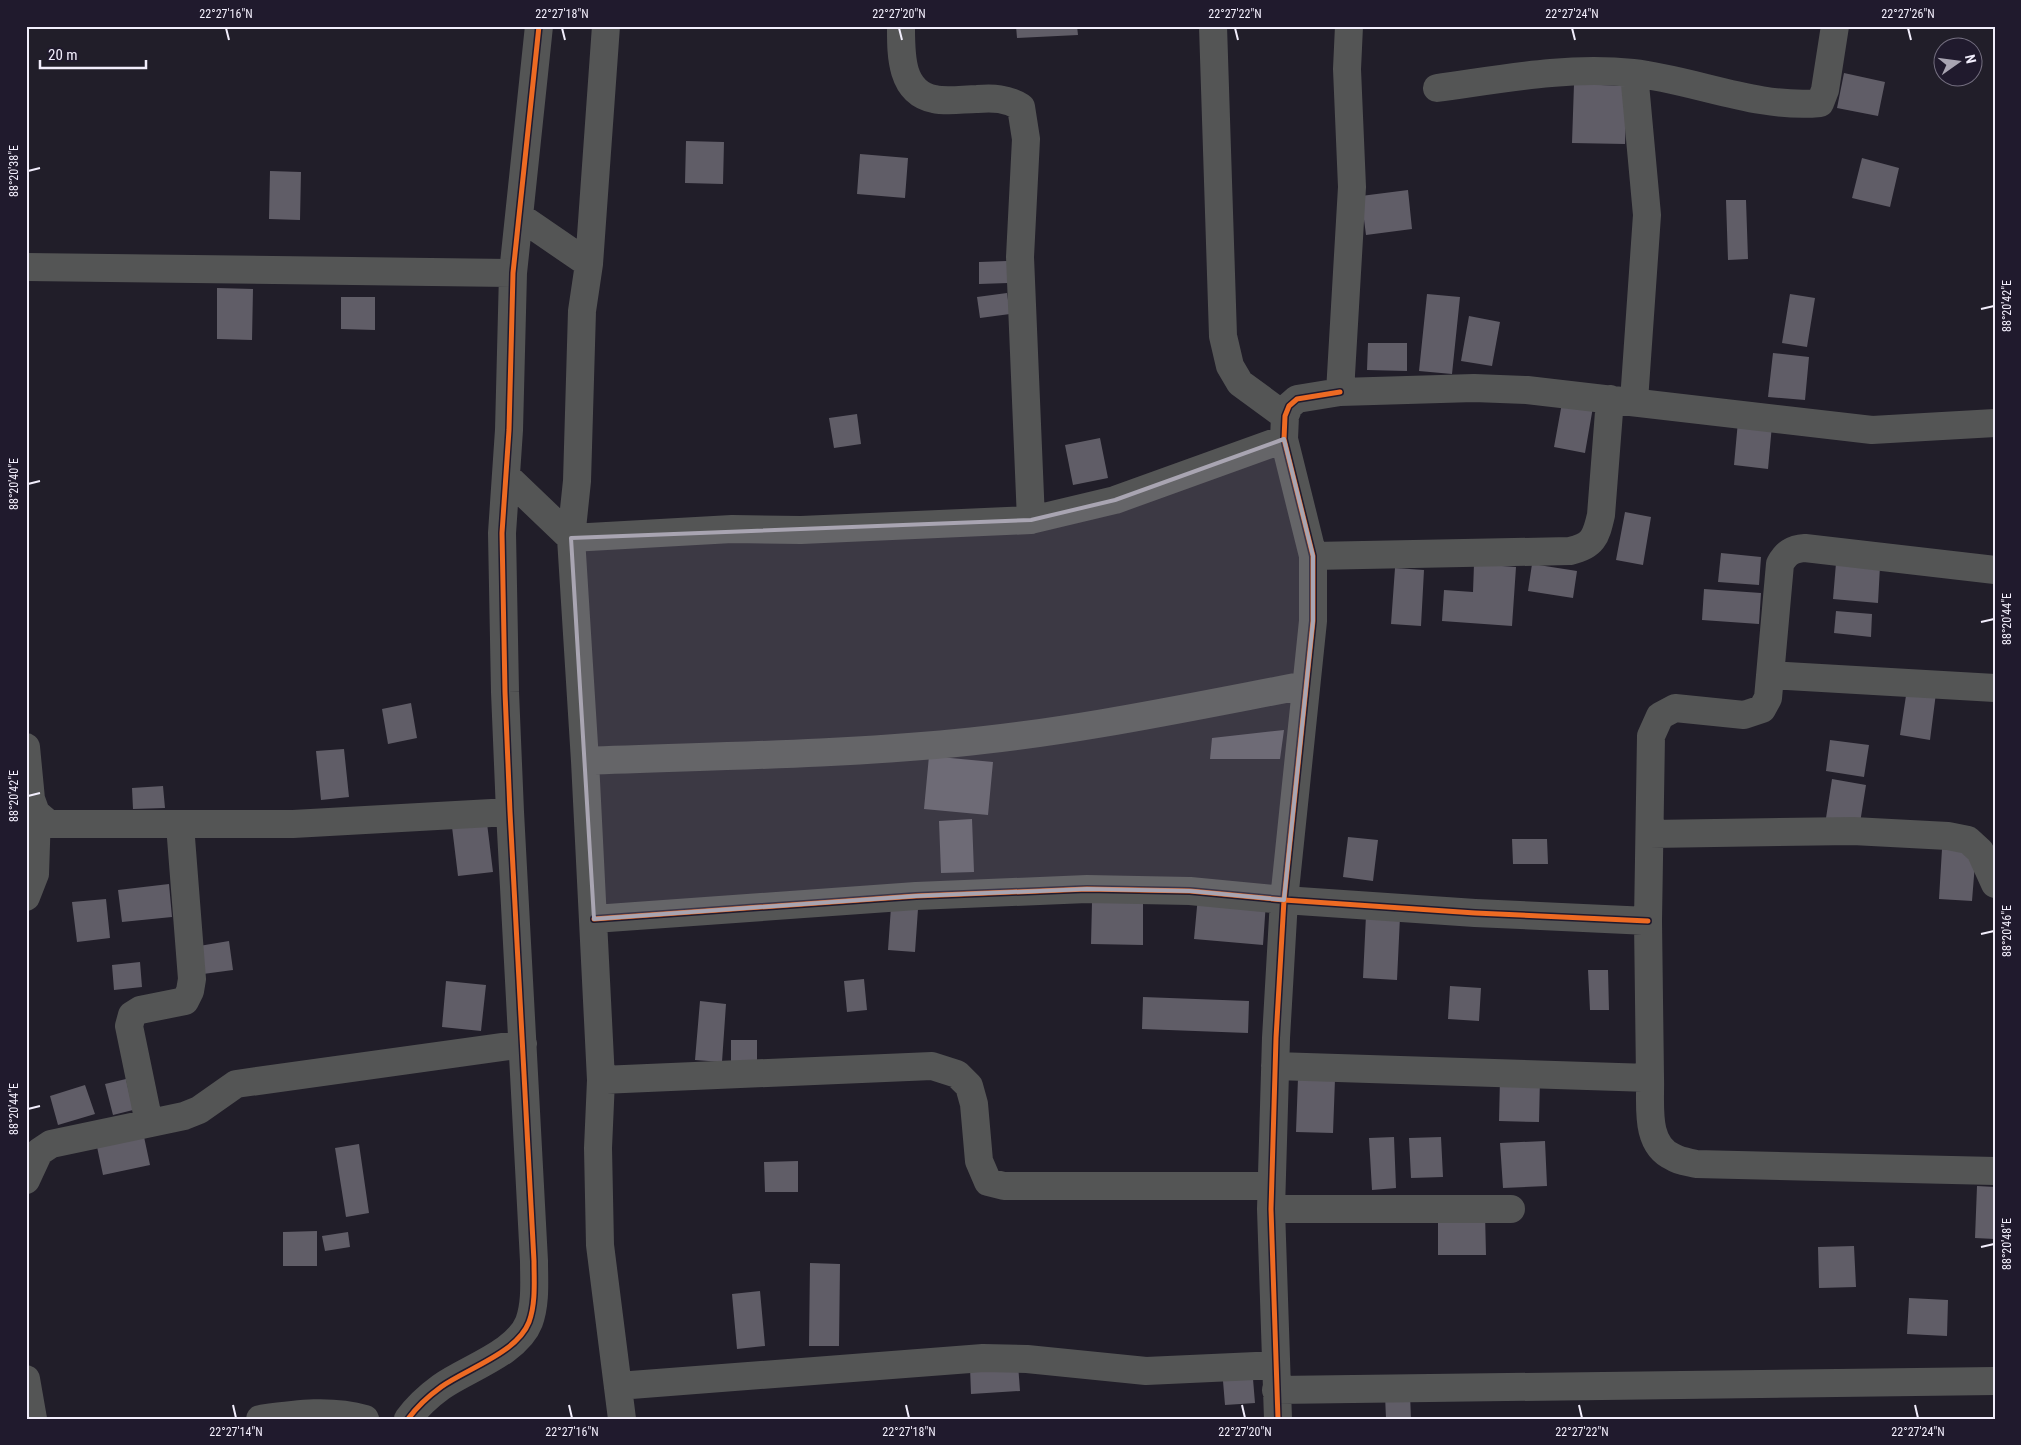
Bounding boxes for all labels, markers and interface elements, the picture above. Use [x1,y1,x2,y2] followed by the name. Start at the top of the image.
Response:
[199,7,253,21] text: 22°27'16"N
[535,7,589,21] text: 22°27'18"N
[872,7,926,21] text: 22°27'20"N
[1208,7,1262,21] text: 22°27'22"N
[1545,7,1599,21] text: 22°27'24"N
[1881,7,1935,21] text: 22°27'26"N
[40,38,146,70] scale bar
[1934,38,1984,88] north arrow
[48,46,78,64] text: 20 m
[1962,53,1979,65] text: N
[7,145,21,197] text: 88°20'38"E
[2000,280,2014,332] text: 88°20'42"E
[7,458,21,510] text: 88°20'40"E
[2000,593,2014,645] text: 88°20'44"E
[7,770,21,822] text: 88°20'42"E
[2000,905,2014,957] text: 88°20'46"E
[7,1083,21,1135] text: 88°20'44"E
[2000,1218,2014,1270] text: 88°20'48"E
[209,1425,263,1439] text: 22°27'14"N
[545,1425,599,1439] text: 22°27'16"N
[882,1425,936,1439] text: 22°27'18"N
[1218,1425,1272,1439] text: 22°27'20"N
[1555,1425,1609,1439] text: 22°27'22"N
[1891,1425,1945,1439] text: 22°27'24"N

